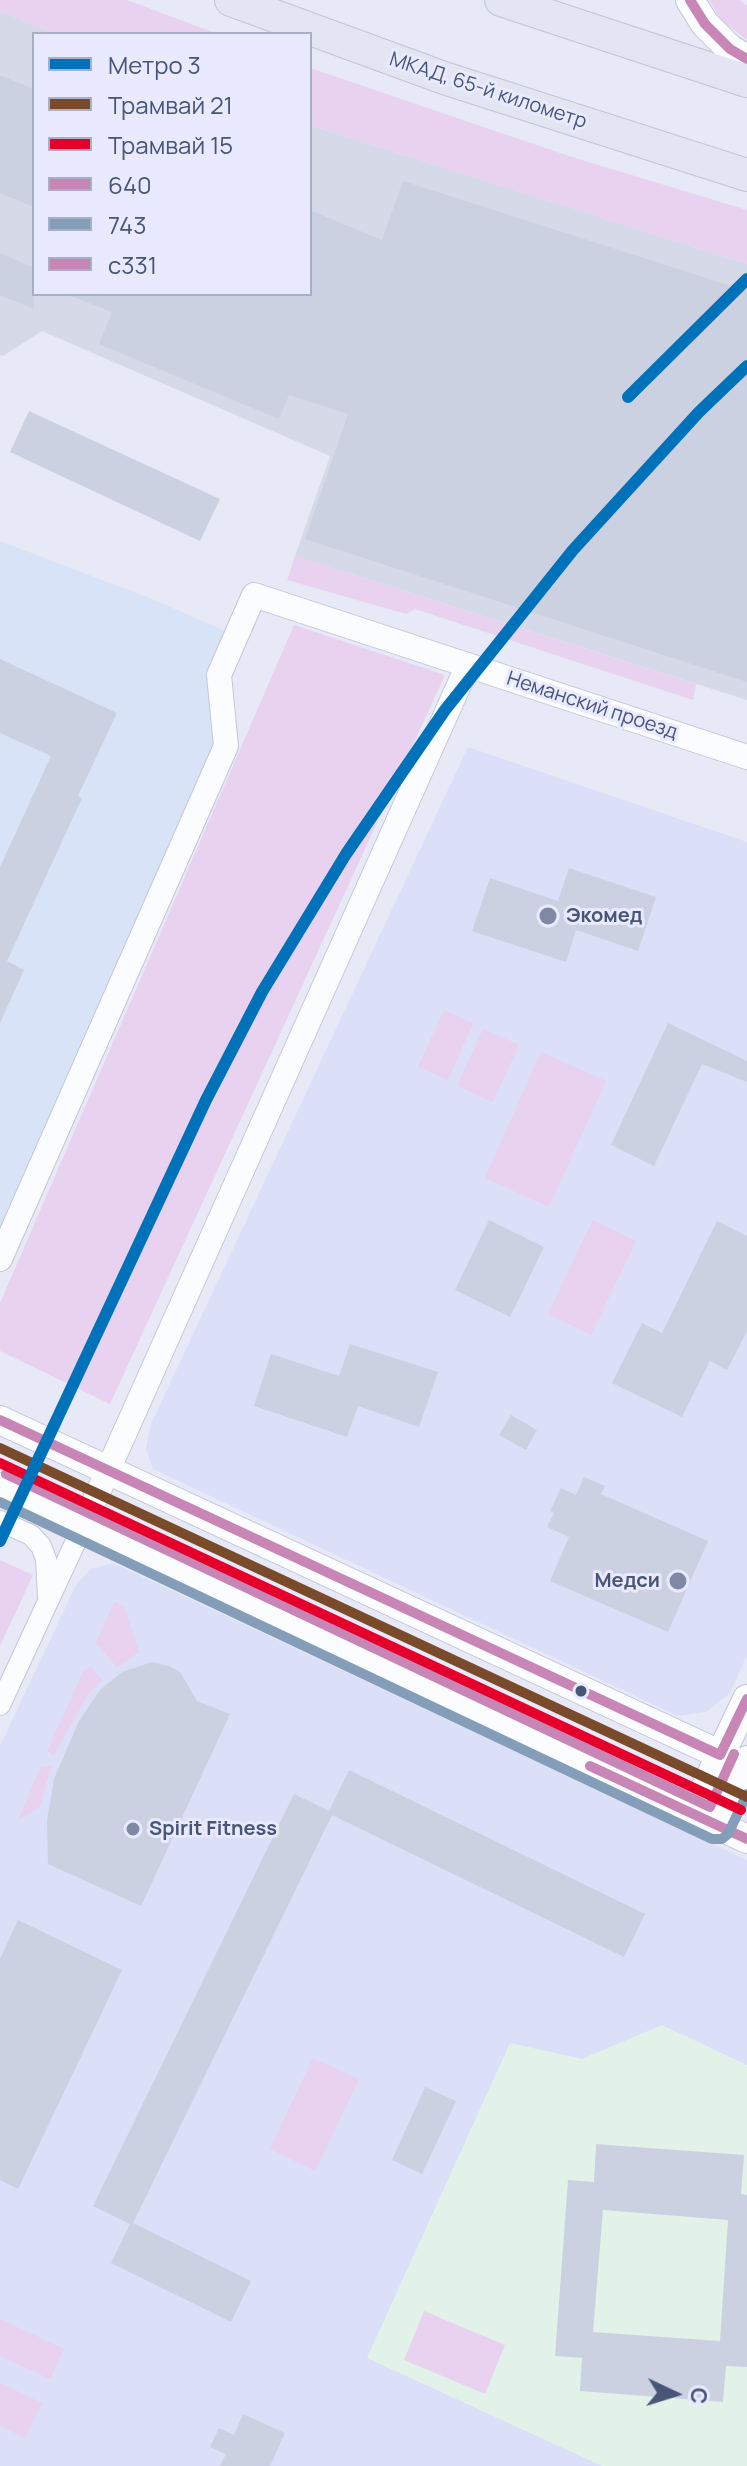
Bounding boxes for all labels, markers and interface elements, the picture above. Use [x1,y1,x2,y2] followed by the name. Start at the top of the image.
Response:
[32,32,312,296] legend
[108,48,201,81] text: Метро 3
[386,48,590,134] street label: МКАД, 65-й километр
[108,88,233,121] text: Трамвай 21
[108,128,233,161] text: Трамвай 15
[108,168,152,201] text: 640
[108,208,147,241] text: 743
[108,248,157,281] text: с331
[504,667,680,745] street label: Неманский проезд
[566,904,642,928] place label: Экомед
[537,905,559,927] marker: Экомед
[595,1569,660,1593] place label: Медси
[667,1570,689,1592] marker: Медси
[573,1683,589,1699] unlabelled marker
[149,1817,277,1841] place label: Spirit Fitness
[124,1820,142,1838] marker: Spirit Fitness
[635,2354,715,2434] north arrow
[683,2387,714,2405] text: С

